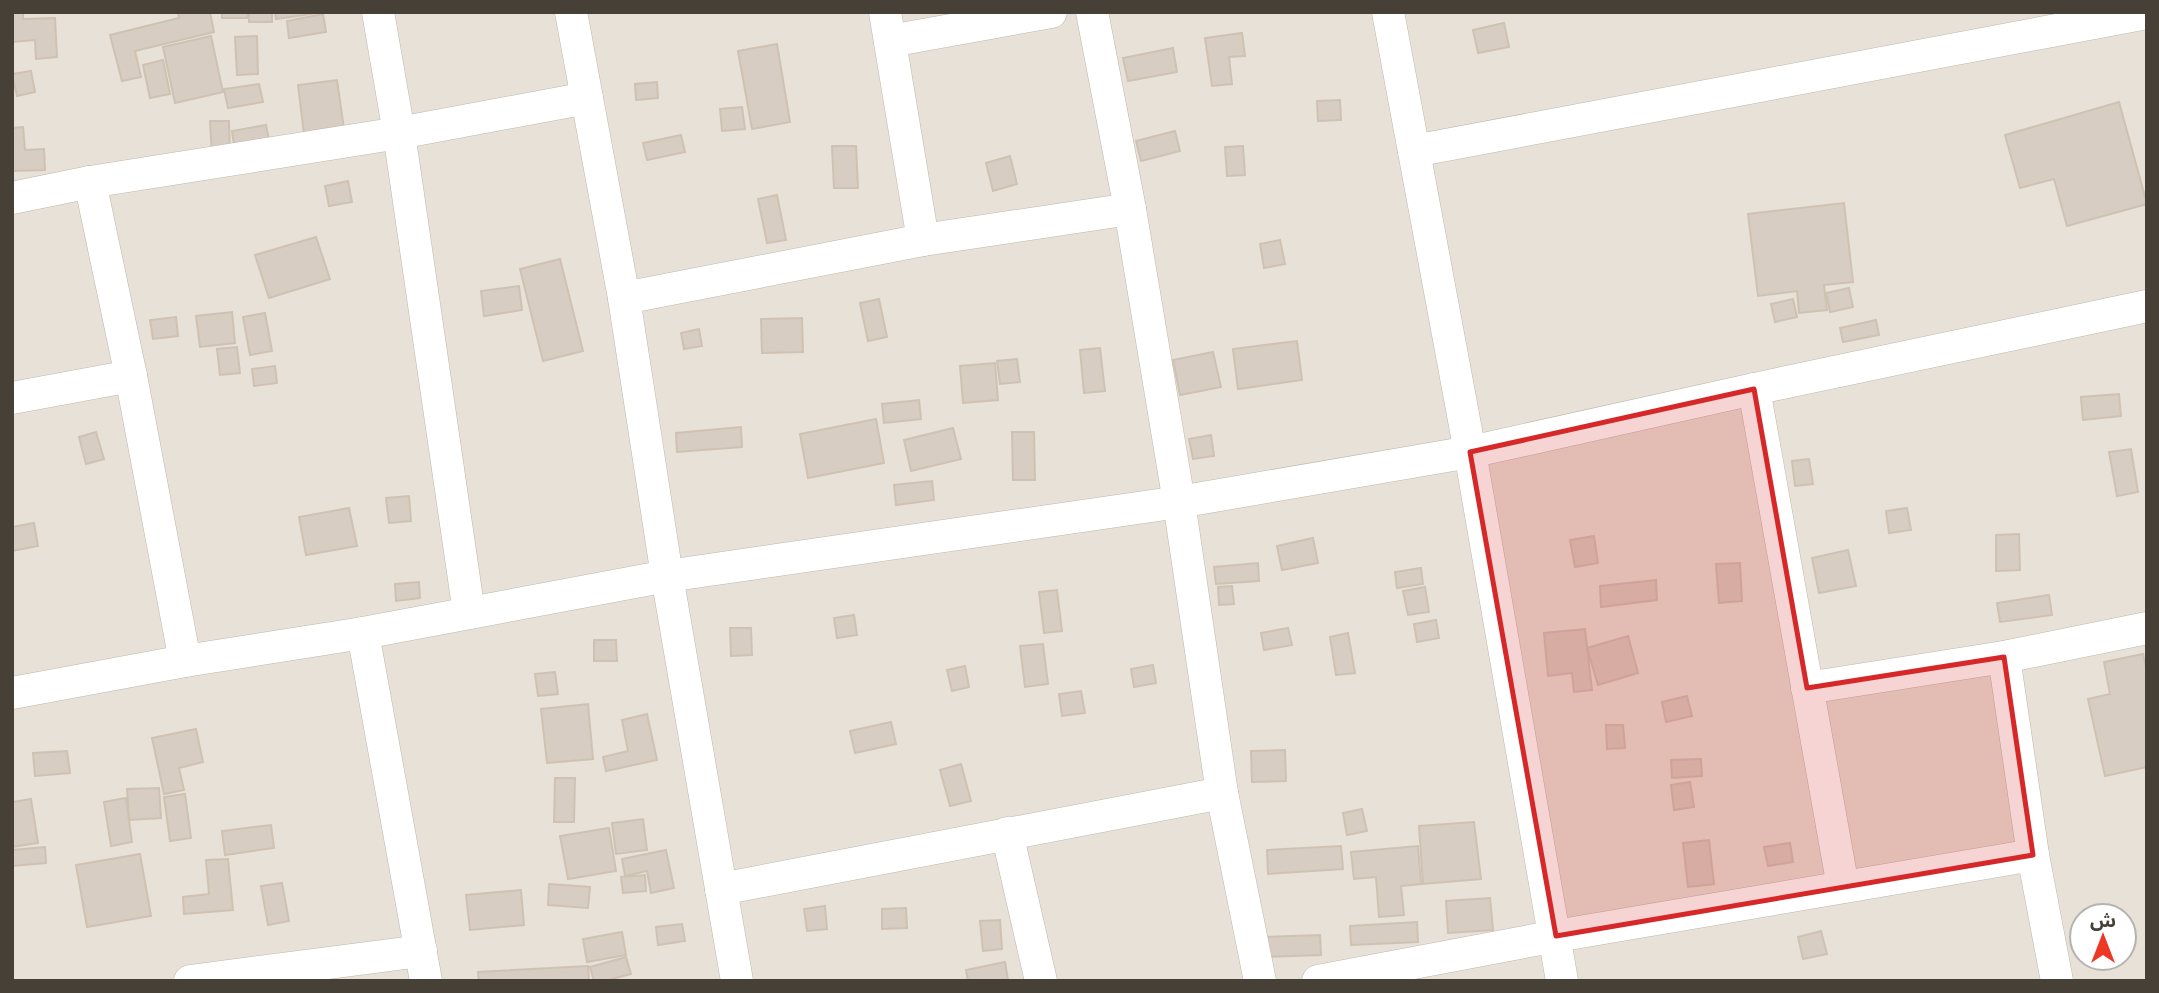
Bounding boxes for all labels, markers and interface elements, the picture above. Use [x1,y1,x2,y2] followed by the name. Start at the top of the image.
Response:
[2068,902,2138,972] north arrow
[2090,909,2116,933] text: ش

